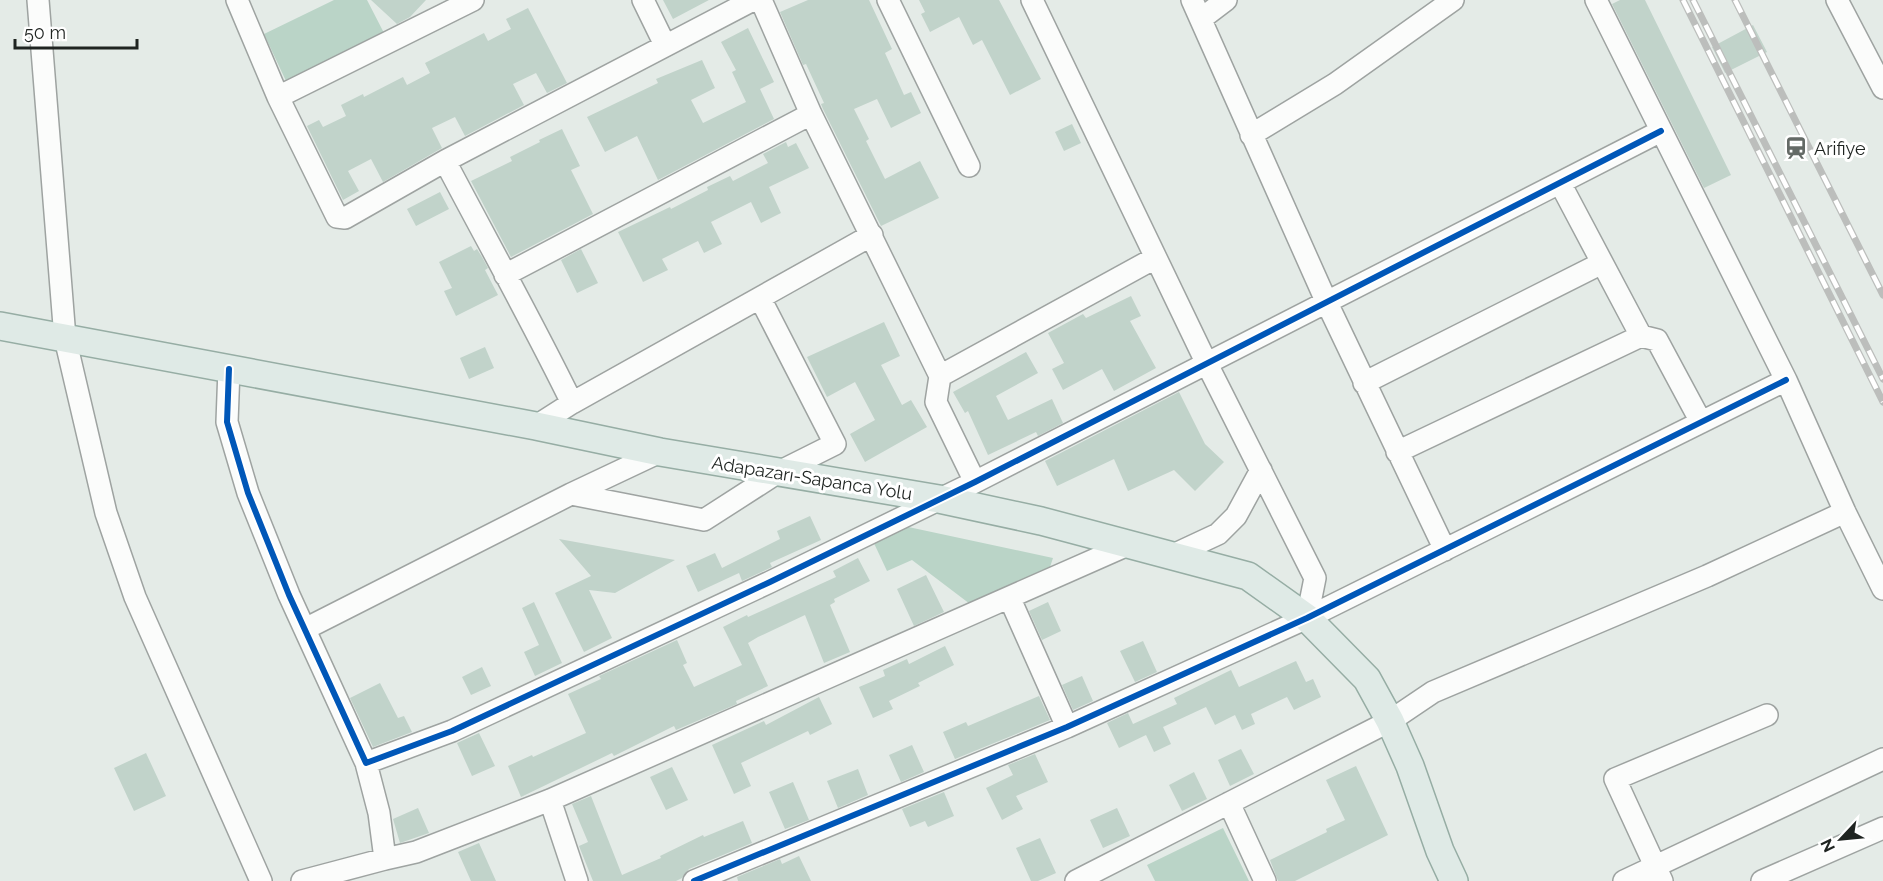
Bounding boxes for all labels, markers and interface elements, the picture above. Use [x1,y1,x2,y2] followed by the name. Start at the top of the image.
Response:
[15,12,136,50] scale bar
[24,22,66,43] text: 50 m
[1783,135,1809,161] station icon: Arifiye
[1814,138,1866,159] place label: Arifiye
[710,452,914,504] street label: Adapazarı-Sapanca Yolu
[1811,809,1871,869] north arrow
[1817,836,1839,855] text: N

